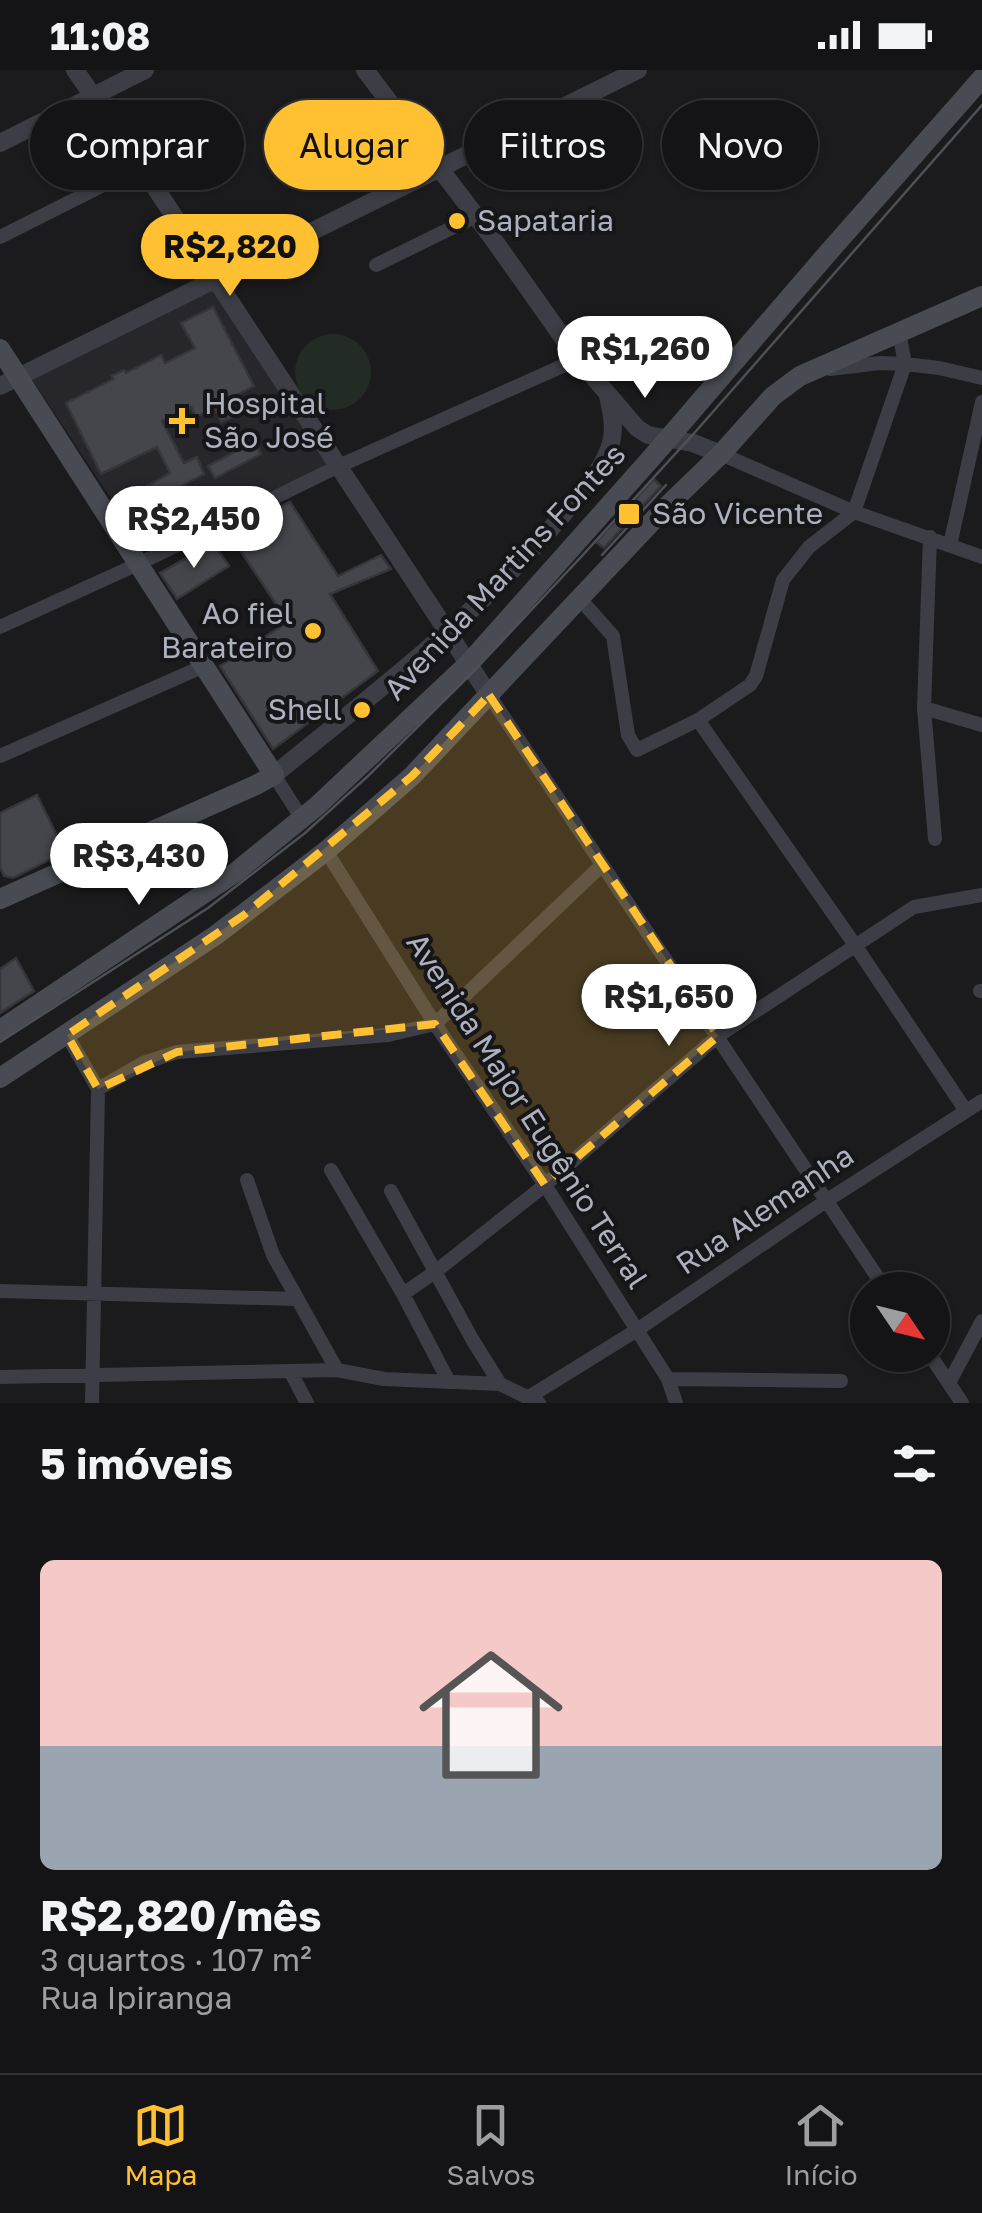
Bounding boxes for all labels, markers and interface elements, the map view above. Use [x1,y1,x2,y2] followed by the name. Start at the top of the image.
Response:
[50,13,150,58] text: 11:08
[30,100,244,190] chip: Comprar
[264,100,444,190] chip: Alugar
[464,100,642,190] chip: Filtros
[662,100,818,190] chip: Novo
[477,202,614,238] place label: Sapataria
[446,210,468,232] marker: Sapataria
[138,214,322,299] pin: R$2,820
[163,227,297,265] text: R$2,820
[553,316,737,401] pin: R$1,260
[579,329,711,367] text: R$1,260
[204,385,334,455] place label: Hospital São José
[169,408,195,434] marker: Hospital São José
[376,436,632,707] street label: Avenida Martins Fontes
[102,486,286,571] pin: R$2,450
[652,495,823,531] place label: São Vicente
[127,499,261,537] text: R$2,450
[616,501,642,527] marker: São Vicente
[161,595,293,665] place label: Ao fiel Barateiro
[302,620,324,642] marker: Ao fiel Barateiro
[268,691,342,727] place label: Shell
[351,699,373,721] marker: Shell
[47,823,231,908] pin: R$3,430
[72,836,206,874] text: R$3,430
[399,926,656,1295] street label: Avenida Major Eugênio Terral
[577,964,761,1049] pin: R$1,650
[603,977,735,1015] text: R$1,650
[669,1137,860,1282] street label: Rua Alemanha
[850,1272,950,1372] north arrow
[850,1272,950,1372] map controls
[887,1436,942,1491] icon: filters
[40,1438,233,1488] text: 5 imóveis
[401,1625,581,1805] icon: home
[40,1890,321,1940] text: R$2,820/mês
[40,1940,312,1978] text: 3 quartos · 107 m²
[40,1978,233,2016] text: Rua Ipiranga
[125,2098,197,2191] tab: Mapa
[446,2098,535,2191] tab: Salvos
[784,2098,857,2191] tab: Início

